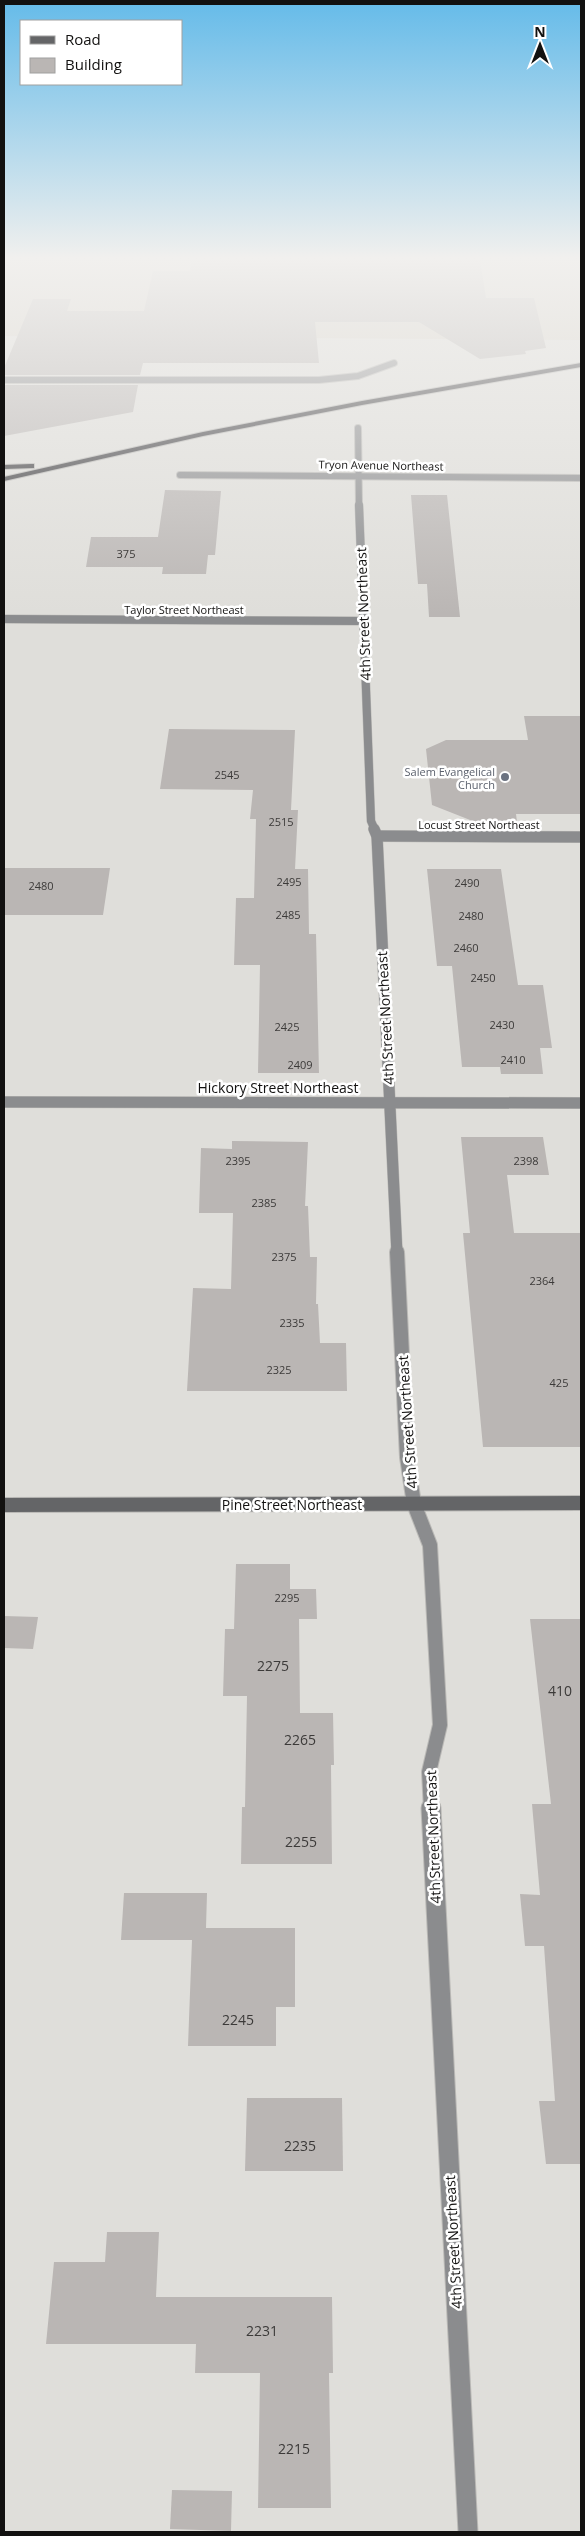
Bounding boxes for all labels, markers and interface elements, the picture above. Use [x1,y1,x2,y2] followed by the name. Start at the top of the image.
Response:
[20,20,182,85] legend
[515,20,565,70] north arrow
[534,22,546,41] text: N
[65,29,101,49] text: Road
[65,54,122,74] text: Building
[318,456,444,474] street label: Tryon Avenue Northeast
[117,546,135,561] house number: 375
[351,547,375,681] street label: 4th Street Northeast
[124,602,244,617] street label: Taylor Street Northeast
[405,764,495,792] place label: Salem Evangelical Church
[214,767,240,782] house number: 2545
[499,771,511,783] marker: Salem Evangelical Church
[268,814,294,829] house number: 2515
[418,817,540,832] street label: Locust Street Northeast
[276,874,302,889] house number: 2495
[454,875,480,890] house number: 2490
[28,878,54,893] house number: 2480
[275,907,301,922] house number: 2485
[458,908,484,923] house number: 2480
[453,940,479,955] house number: 2460
[372,951,398,1085] street label: 4th Street Northeast
[470,970,496,985] house number: 2450
[489,1017,515,1032] house number: 2430
[274,1019,300,1034] house number: 2425
[500,1052,526,1067] house number: 2410
[287,1057,313,1072] house number: 2409
[197,1078,359,1097] street label: Hickory Street Northeast
[225,1153,251,1168] house number: 2395
[513,1153,539,1168] house number: 2398
[251,1195,277,1210] house number: 2385
[271,1249,297,1264] house number: 2375
[529,1273,555,1288] house number: 2364
[279,1315,305,1330] house number: 2335
[393,1355,421,1489] street label: 4th Street Northeast
[266,1362,292,1377] house number: 2325
[550,1375,568,1390] house number: 425
[222,1495,362,1514] street label: Pine Street Northeast
[274,1590,300,1605] house number: 2295
[257,1656,289,1675] house number: 2275
[548,1681,572,1700] house number: 410
[284,1730,316,1749] house number: 2265
[421,1770,445,1904] street label: 4th Street Northeast
[285,1832,317,1851] house number: 2255
[222,2010,254,2029] house number: 2245
[284,2136,316,2155] house number: 2235
[440,2175,466,2309] street label: 4th Street Northeast
[246,2321,278,2340] house number: 2231
[278,2439,310,2458] house number: 2215

